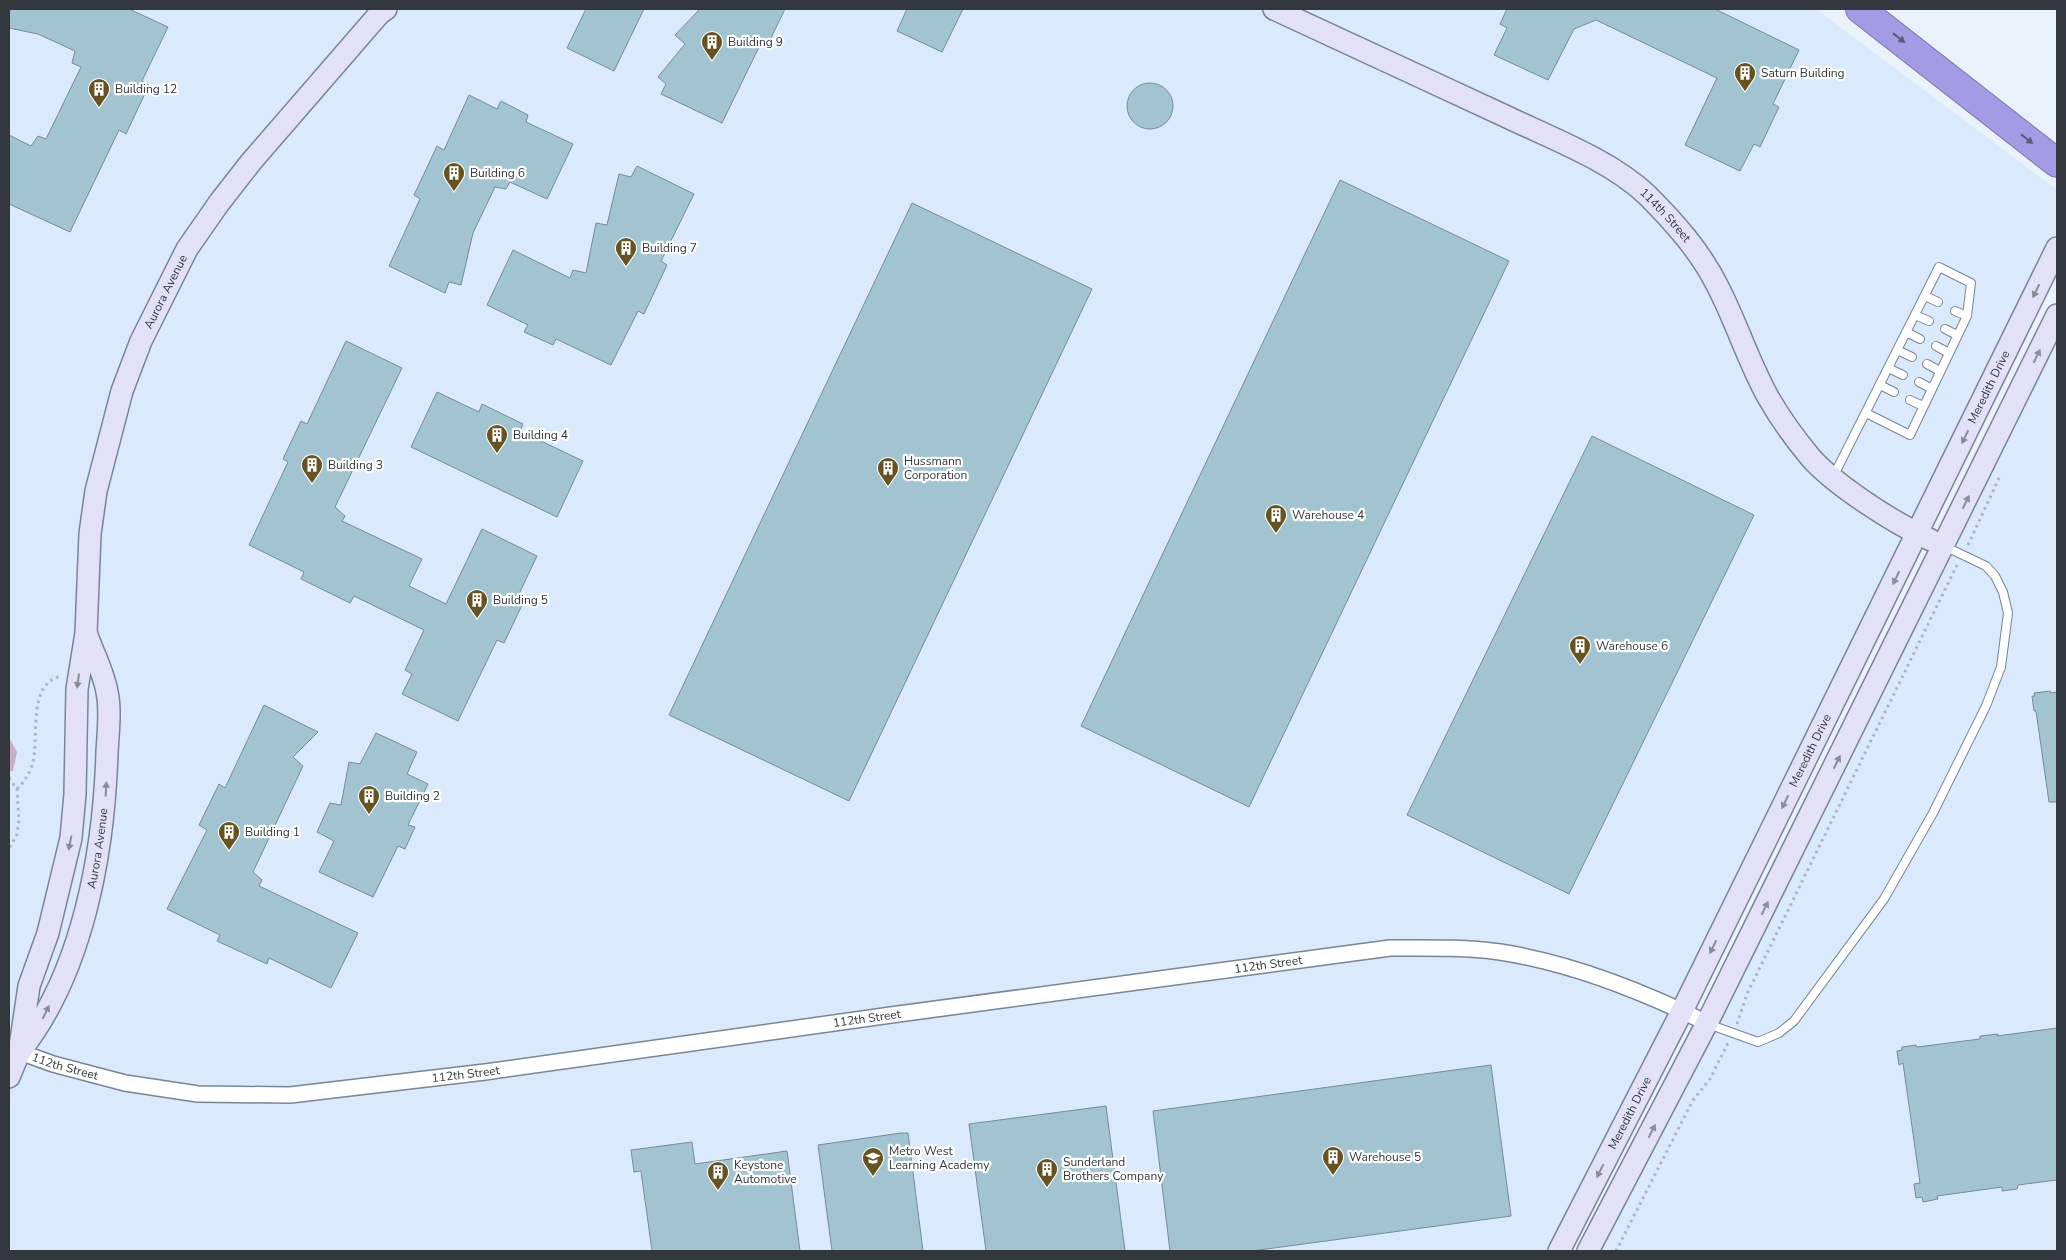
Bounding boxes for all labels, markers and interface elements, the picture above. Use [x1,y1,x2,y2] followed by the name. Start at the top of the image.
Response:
[700,30,724,61] building icon: Building 9
[1892,33,1905,44] one-way arrow
[728,34,783,50] place label: Building 9
[1733,61,1757,92] building icon: Saturn Building
[1761,65,1845,81] place label: Saturn Building
[87,77,111,108] building icon: Building 12
[115,81,177,97] place label: Building 12
[2020,133,2033,144] one-way arrow
[442,161,466,192] building icon: Building 6
[470,165,525,181] place label: Building 6
[1636,184,1695,246] street label: 114th Street
[614,236,638,267] building icon: Building 7
[642,240,697,256] place label: Building 7
[140,252,191,332] street label: Aurora Avenue
[2032,284,2040,298] one-way arrow
[1964,348,2013,426] street label: Meredith Drive
[2033,349,2041,363] one-way arrow
[485,423,509,454] building icon: Building 4
[513,427,568,443] place label: Building 4
[1960,430,1968,444] one-way arrow
[300,453,324,484] building icon: Building 3
[904,453,967,483] place label: Hussmann Corporation
[876,456,900,487] building icon: Hussmann Corporation
[328,457,383,473] place label: Building 3
[1962,495,1970,509] one-way arrow
[1264,503,1288,534] building icon: Warehouse 4
[1292,507,1364,523] place label: Warehouse 4
[1892,570,1900,585] one-way arrow
[465,588,489,619] building icon: Building 5
[493,592,548,608] place label: Building 5
[1568,634,1592,665] building icon: Warehouse 6
[1596,638,1668,654] place label: Warehouse 6
[74,673,82,689] one-way arrow
[1785,711,1835,790] street label: Meredith Drive
[1833,755,1841,770] one-way arrow
[102,781,110,797] one-way arrow
[357,784,381,815] building icon: Building 2
[385,788,440,804] place label: Building 2
[1781,795,1789,809] one-way arrow
[83,808,111,890] street label: Aurora Avenue
[217,820,241,851] building icon: Building 1
[245,824,300,840] place label: Building 1
[66,836,74,851] one-way arrow
[1761,901,1769,915] one-way arrow
[1709,940,1717,955] one-way arrow
[1233,952,1304,977] street label: 112th Street
[42,1005,50,1019] one-way arrow
[832,1006,903,1031] street label: 112th Street
[30,1049,101,1084] street label: 112th Street
[431,1062,502,1086] street label: 112th Street
[1604,1074,1655,1152] street label: Meredith Drive
[1648,1124,1656,1138] one-way arrow
[889,1143,990,1173] place label: Metro West Learning Academy
[1321,1145,1345,1176] building icon: Warehouse 5
[861,1146,885,1177] school or university icon: Metro West Learning Academy
[1349,1149,1421,1165] place label: Warehouse 5
[1063,1154,1164,1184] place label: Sunderland Brothers Company
[734,1157,797,1187] place label: Keystone Automotive
[1035,1157,1059,1188] building icon: Sunderland Brothers Company
[706,1160,730,1191] building icon: Keystone Automotive
[1596,1163,1604,1178] one-way arrow

